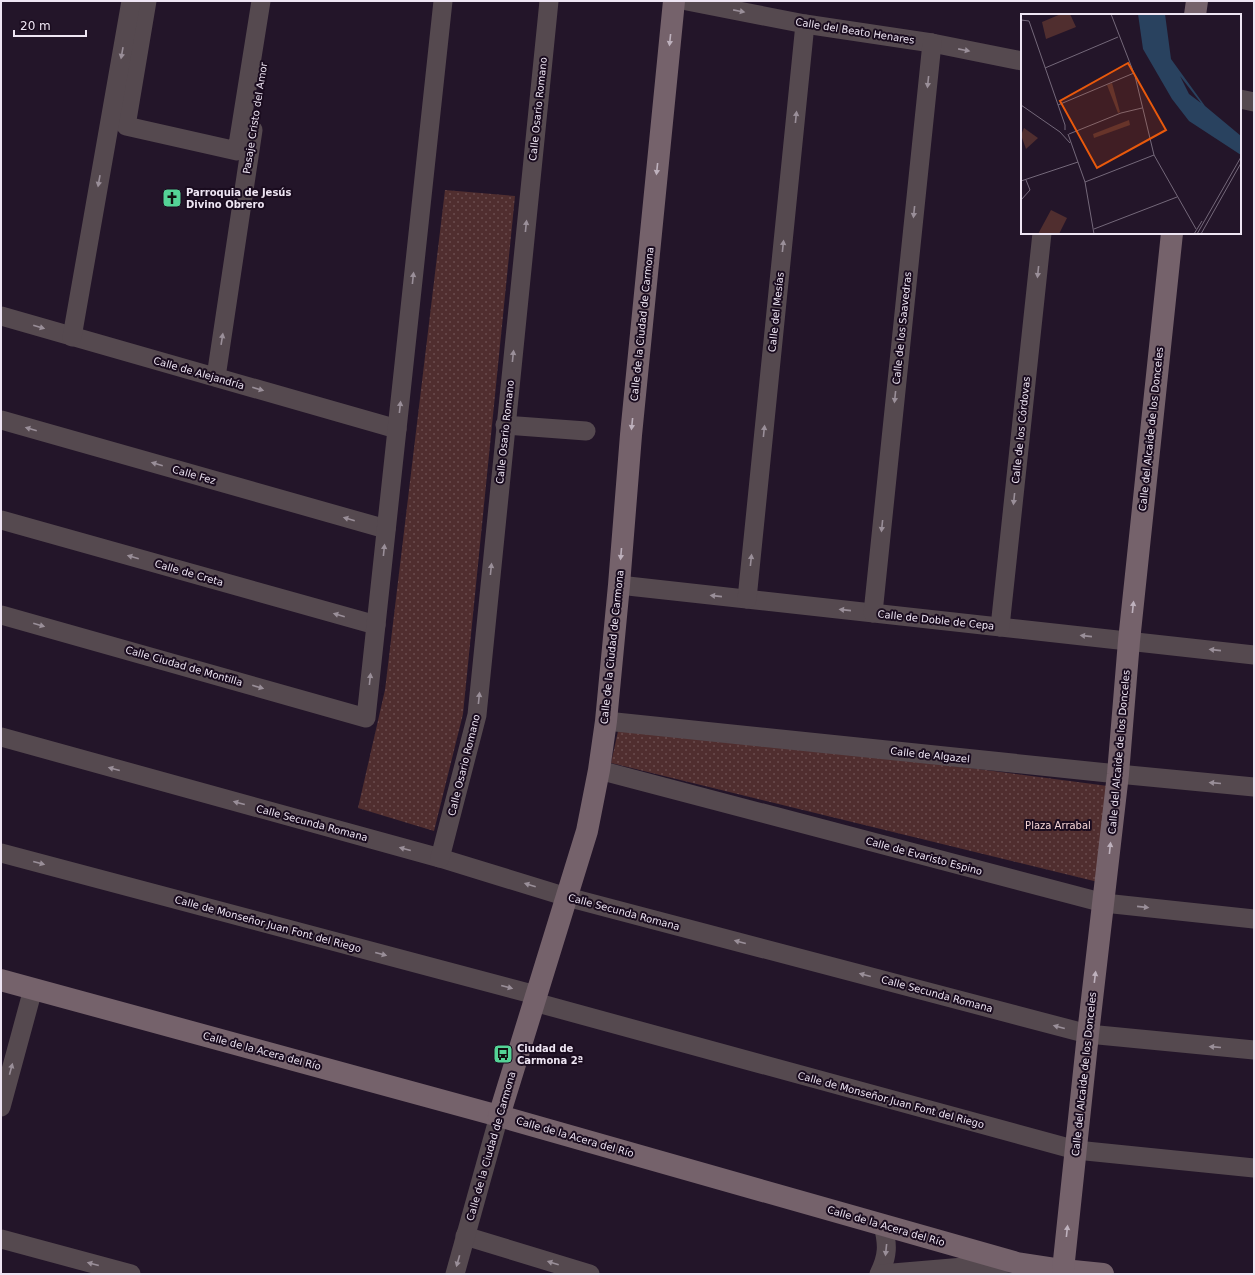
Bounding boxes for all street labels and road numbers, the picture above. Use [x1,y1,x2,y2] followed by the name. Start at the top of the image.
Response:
[795,16,915,46] street label: Calle del Beato Henares
[527,57,549,161] street label: Calle Osario Romano
[241,61,269,175] street label: Pasaje Cristo del Amor
[628,246,656,402] street label: Calle de la Ciudad de Carmona
[766,271,786,353] street label: Calle del Mesías
[891,271,913,385] street label: Calle de los Saavedras
[1137,346,1165,512] street label: Calle del Alcaide de los Donceles
[152,355,246,391] street label: Calle de Alejandría
[1010,376,1032,484] street label: Calle de los Córdovas
[494,380,516,484] street label: Calle Osario Romano
[171,464,217,486] street label: Calle Fez
[153,558,225,588] street label: Calle de Creta
[598,569,626,725] street label: Calle de la Ciudad de Carmona
[877,608,995,632] street label: Calle de Doble de Cepa
[124,644,244,688] street label: Calle Ciudad de Montilla
[1106,669,1132,835] street label: Calle del Alcaide de los Donceles
[446,713,482,817] street label: Calle Osario Romano
[890,745,970,765] street label: Calle de Algazel
[255,803,369,843] street label: Calle Secunda Romana
[864,835,984,877] street label: Calle de Evaristo Espino
[567,892,681,932] street label: Calle Secunda Romana
[174,894,362,954] street label: Calle de Monseñor Juan Font del Riego
[880,974,994,1014] street label: Calle Secunda Romana
[1070,991,1098,1157] street label: Calle del Alcaide de los Donceles
[202,1030,322,1072] street label: Calle de la Acera del Río
[464,1070,518,1222] street label: Calle de la Ciudad de Carmona
[797,1070,985,1130] street label: Calle de Monseñor Juan Font del Riego
[515,1115,635,1159] street label: Calle de la Acera del Río
[826,1204,946,1248] street label: Calle de la Acera del Río

